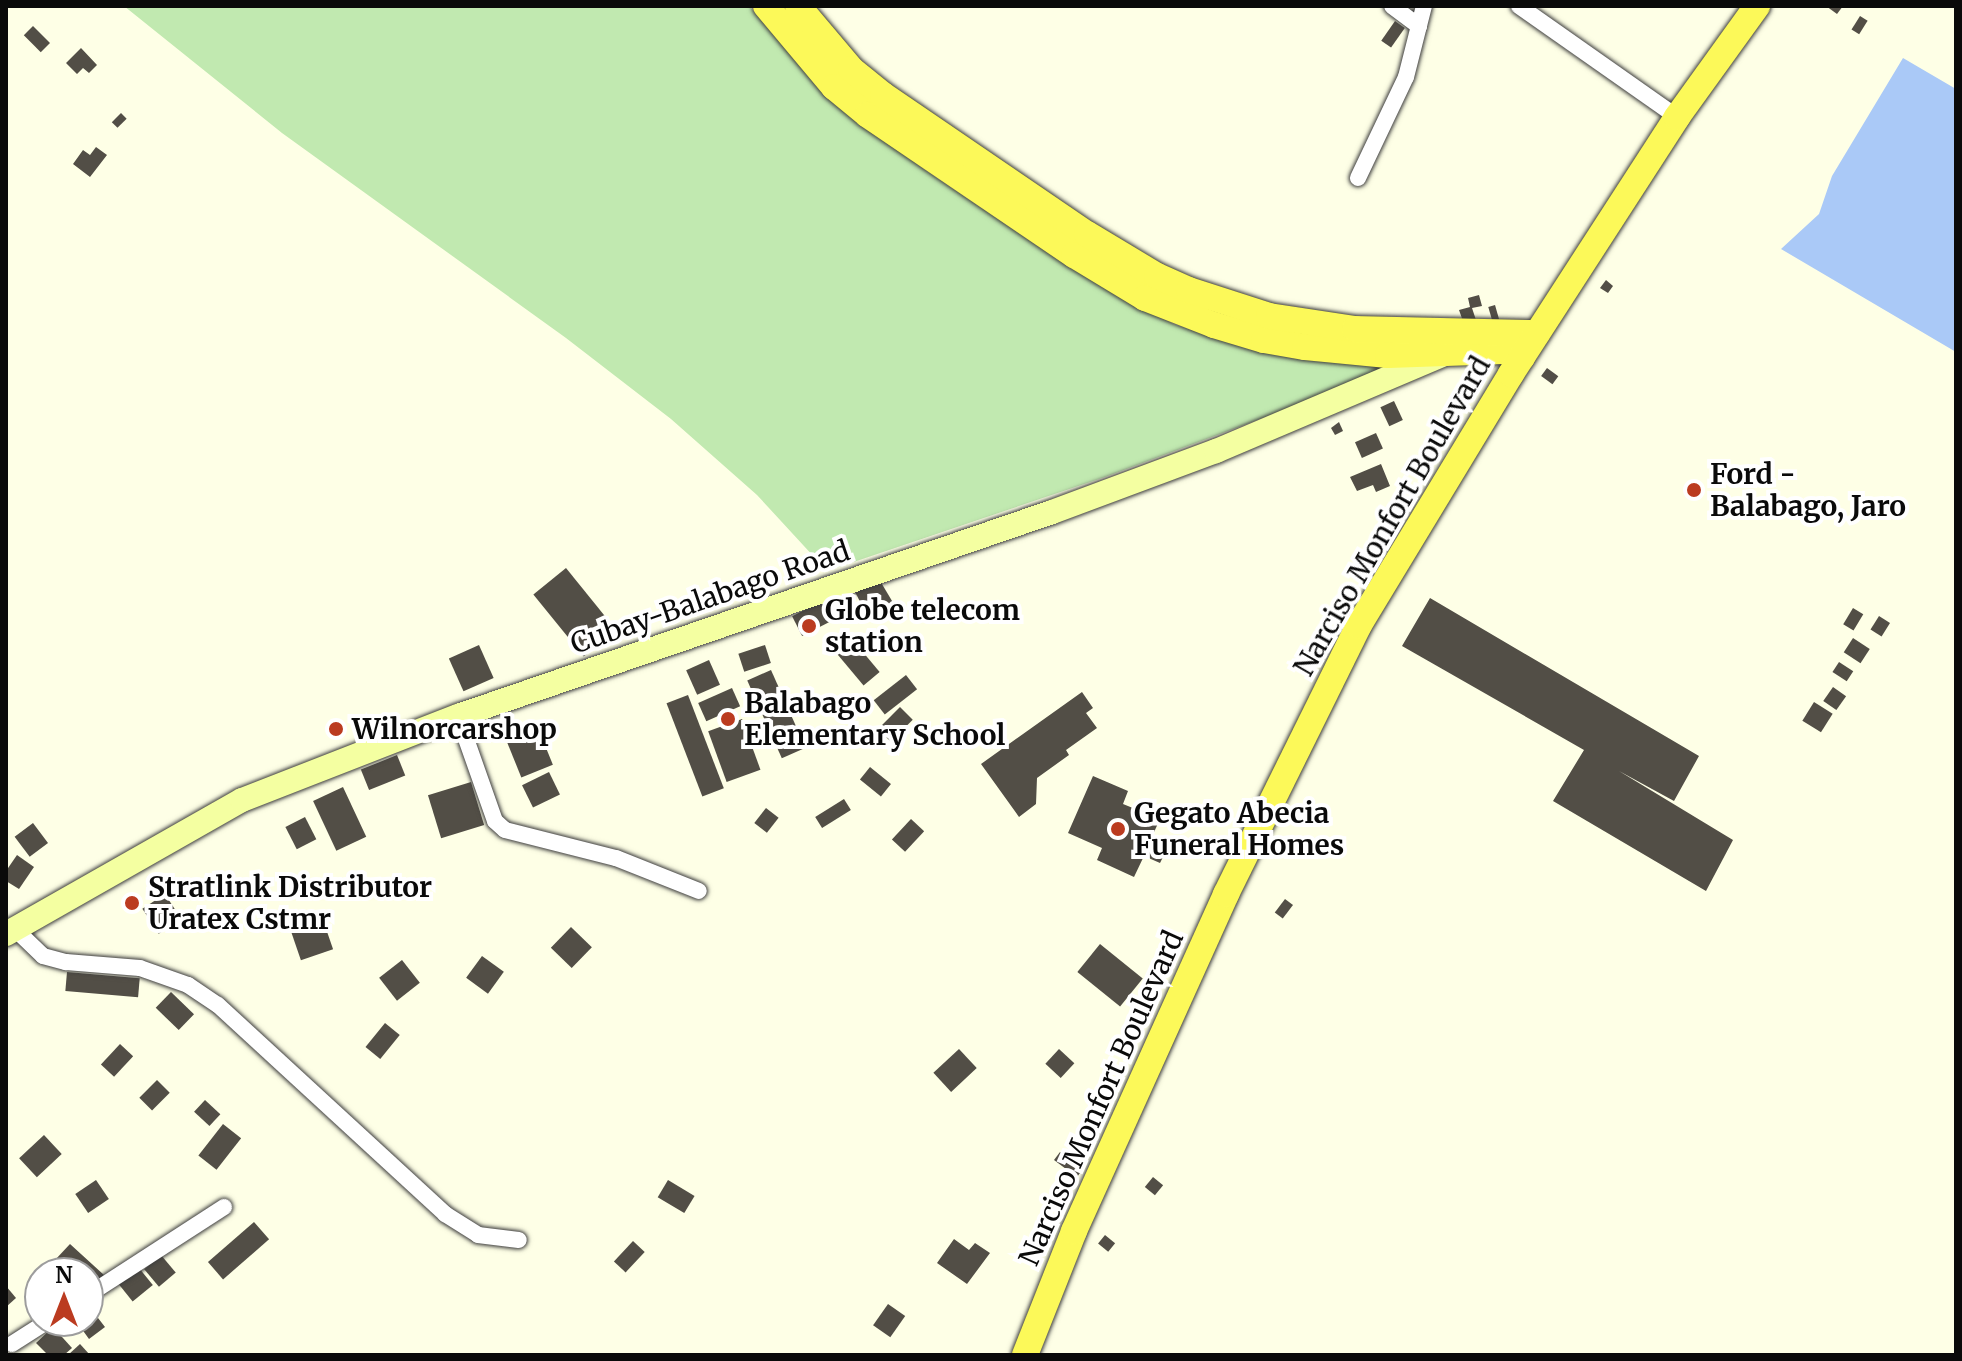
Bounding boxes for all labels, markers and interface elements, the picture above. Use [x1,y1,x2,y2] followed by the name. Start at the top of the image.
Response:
[1287,350,1497,682] street label: Narciso Monfort Boulevard
[1710,457,1906,523] place label: Ford - Balabago, Jaro
[1685,481,1703,499] marker: Ford - Balabago, Jaro
[566,533,854,661] street label: Cubay-Balabago Road
[825,593,1020,659] place label: Globe telecom station
[800,617,818,635] marker: Globe telecom station
[744,686,1005,752] place label: Balabago Elementary School
[719,710,737,728] marker: Balabago Elementary School
[352,712,557,746] place label: Wilnorcarshop
[327,720,345,738] marker: Wilnorcarshop
[1134,796,1344,862] place label: Gegato Abecia Funeral Homes
[1109,820,1127,838] marker: Gegato Abecia Funeral Homes
[148,870,432,936] place label: Stratlink Distributor Uratex Cstmr
[123,894,141,912] marker: Stratlink Distributor Uratex Cstmr
[1012,925,1190,1271] street label: Narciso Monfort Boulevard
[24,1257,104,1337] north arrow
[55,1261,73,1289] text: N

